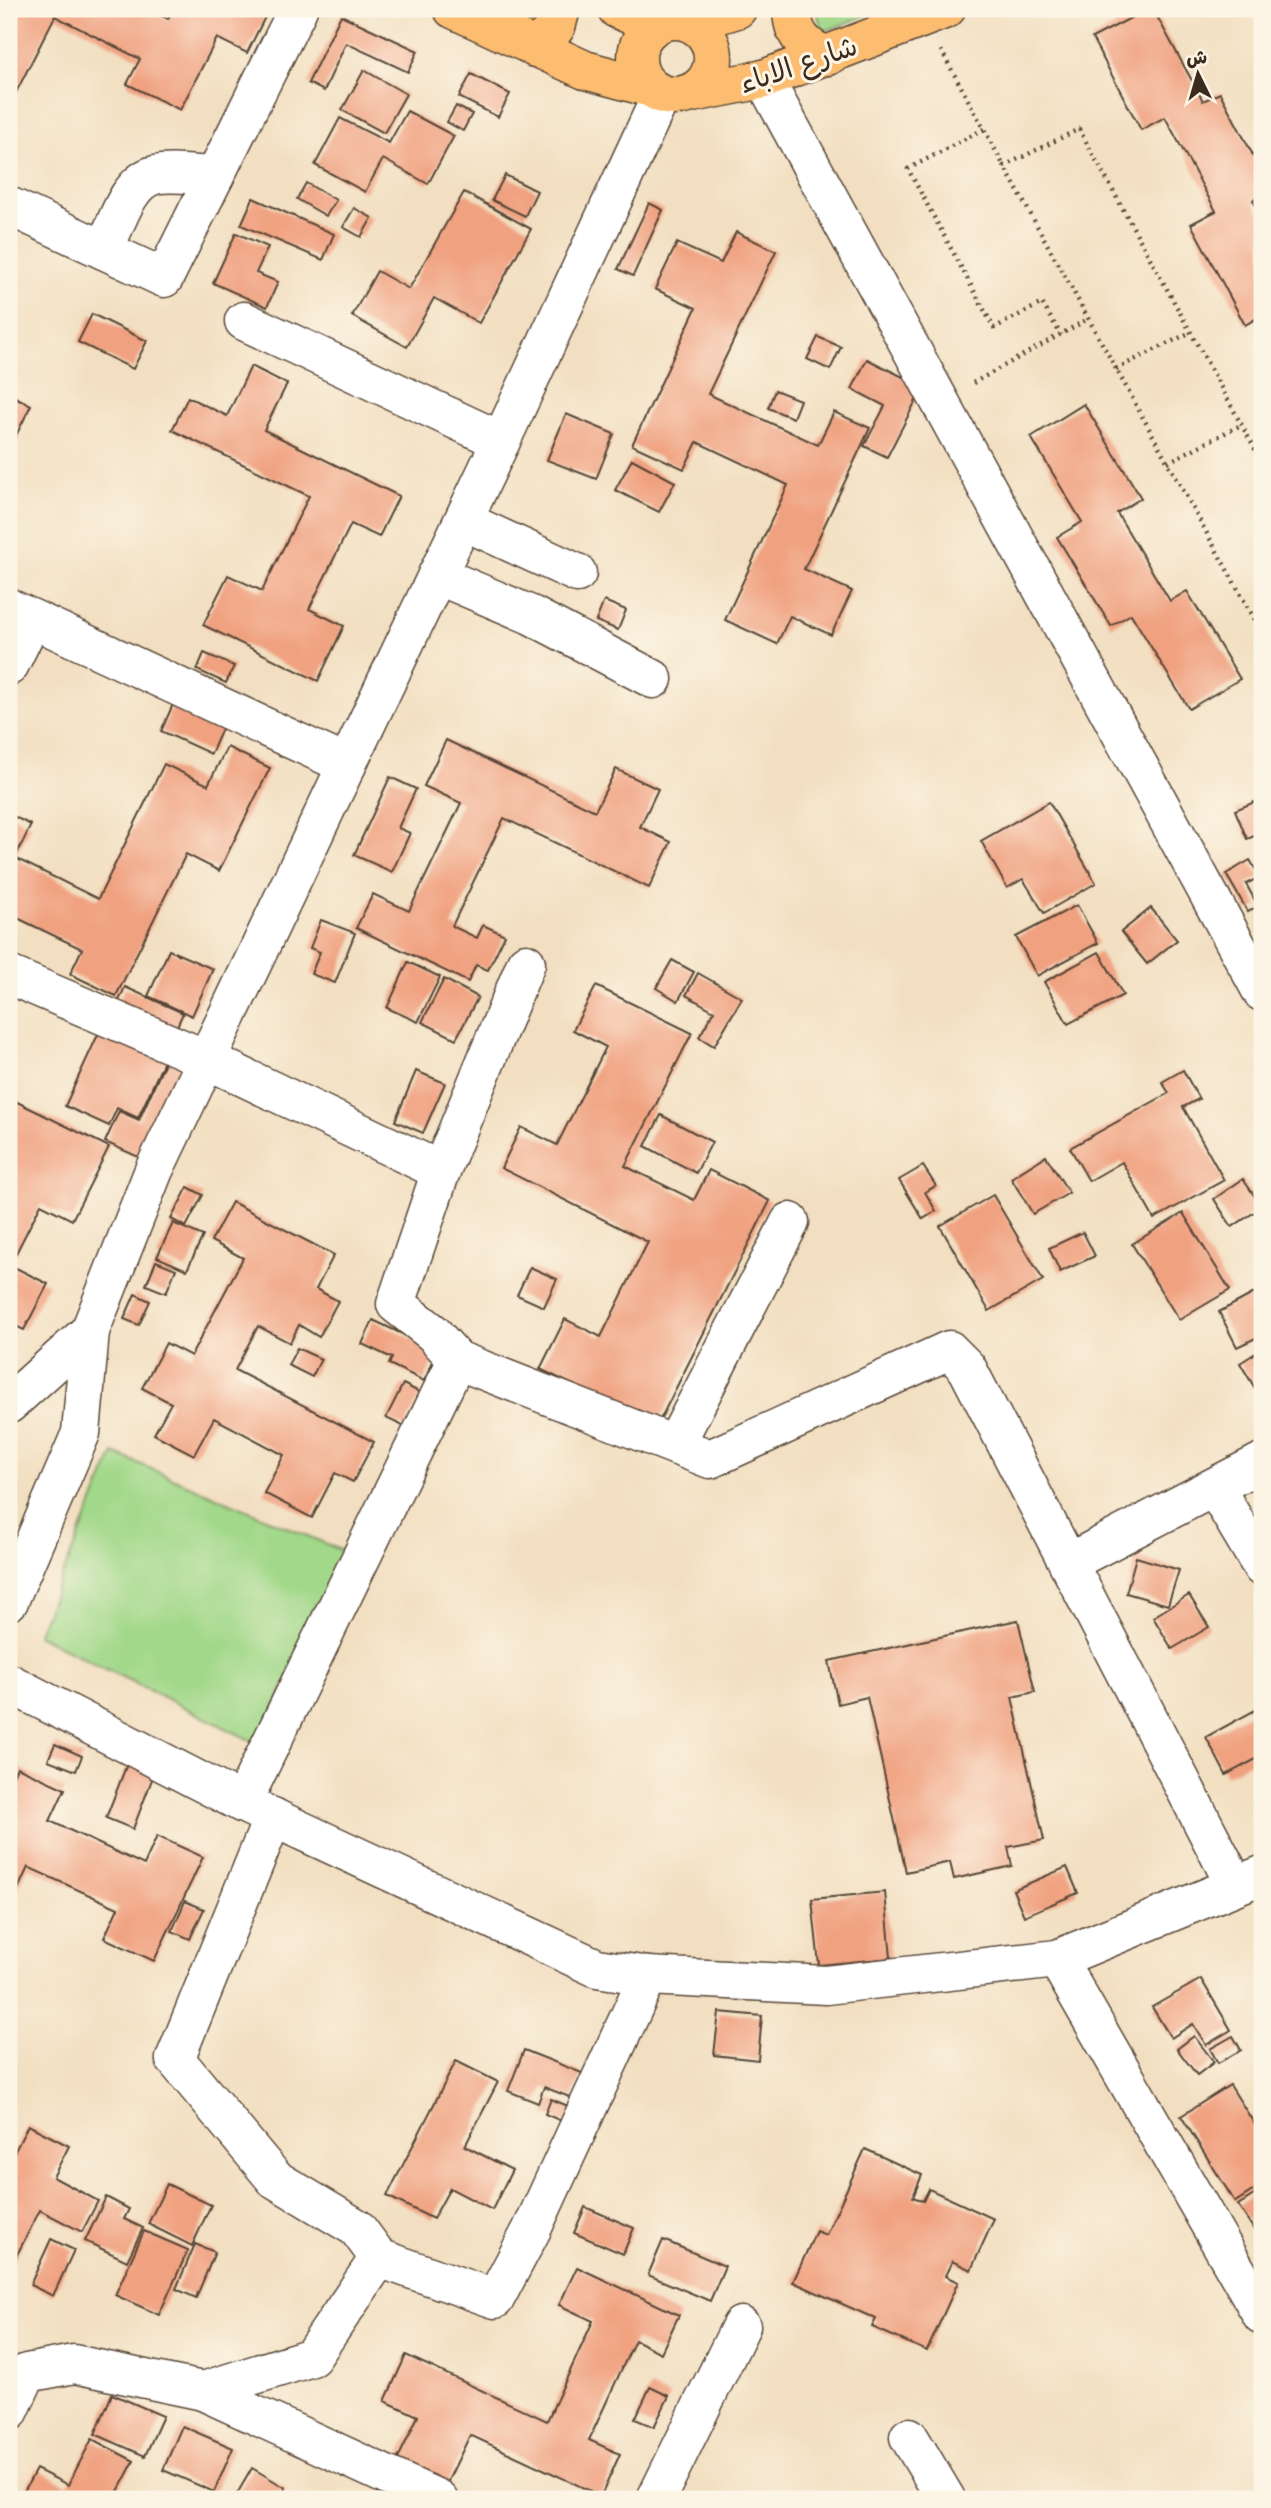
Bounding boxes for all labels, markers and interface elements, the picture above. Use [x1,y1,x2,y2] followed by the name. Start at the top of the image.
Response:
[735,29,863,104] street label: شارع الاباء
[1162,38,1232,108] north arrow
[1185,45,1208,72] text: ش

